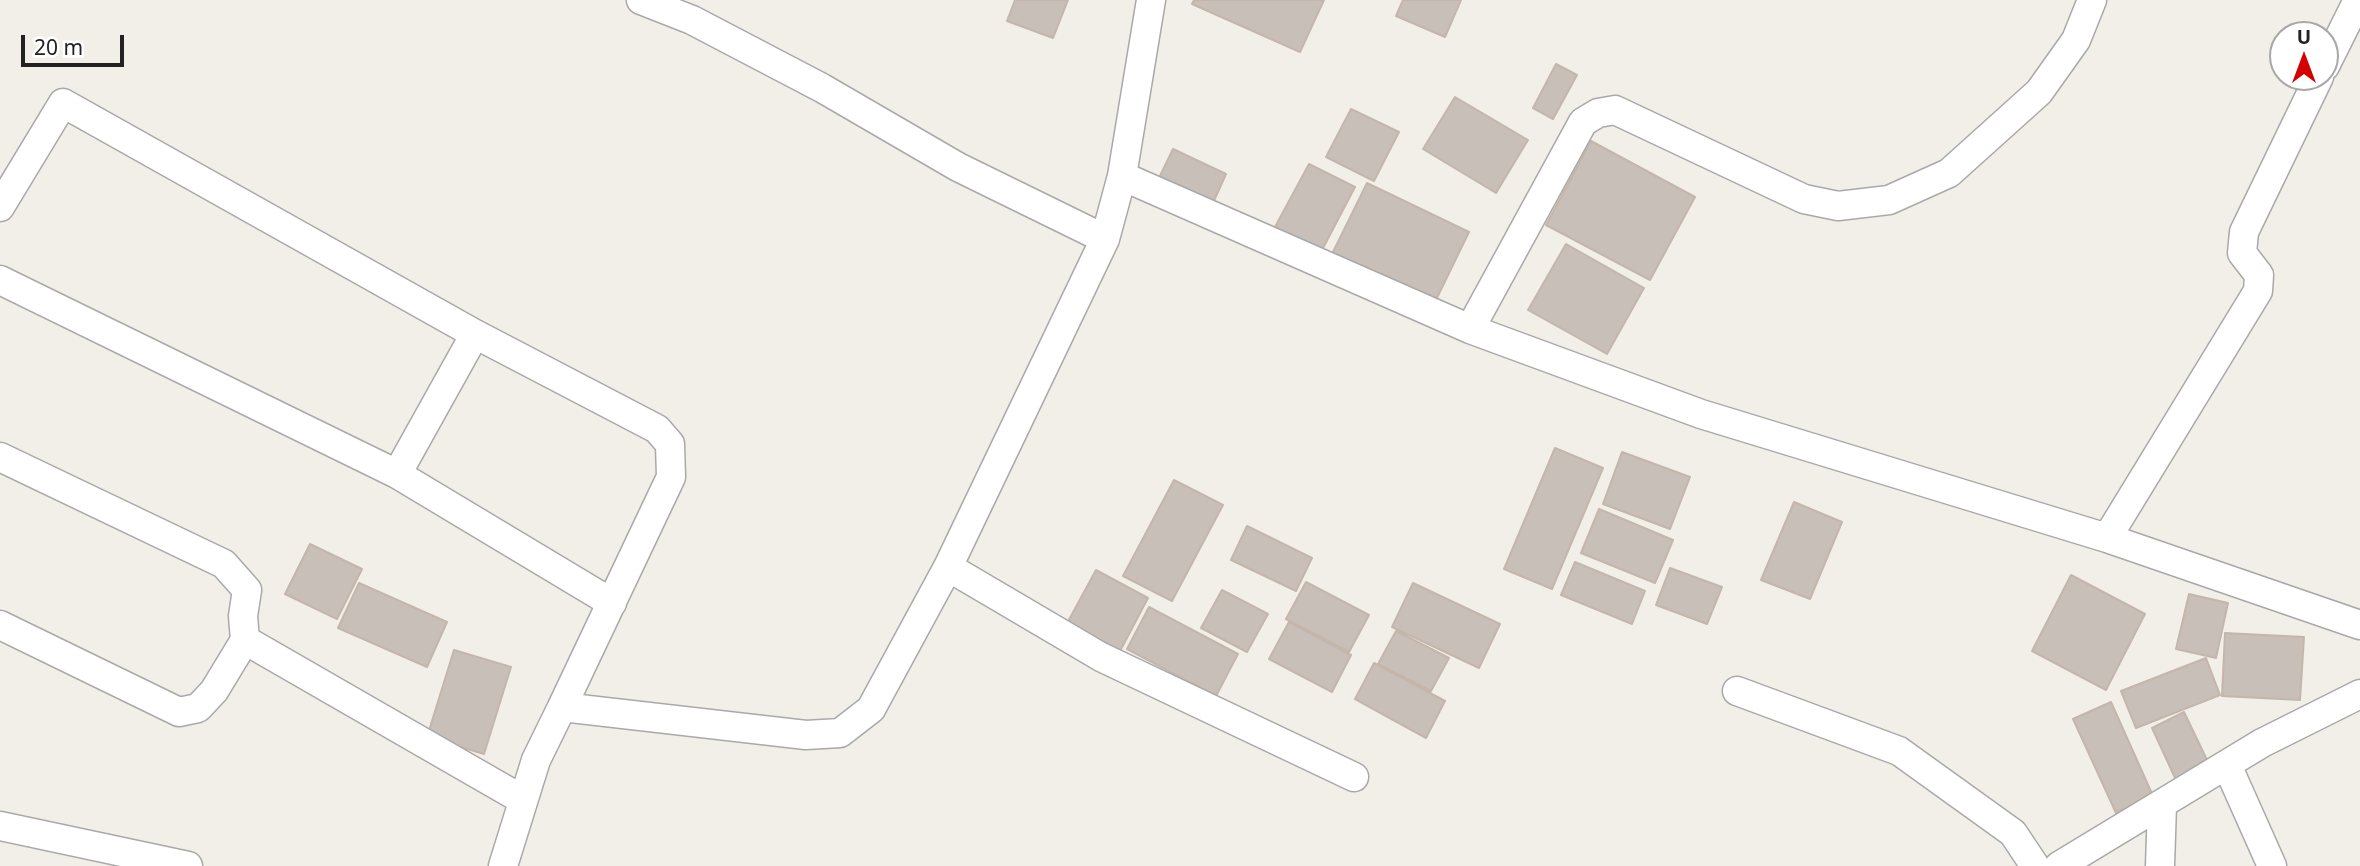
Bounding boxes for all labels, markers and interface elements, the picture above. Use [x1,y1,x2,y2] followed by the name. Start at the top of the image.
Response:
[24,21,128,65] scale bar
[2269,21,2339,91] north arrow
[2297,24,2311,50] text: U
[34,33,83,61] text: 20 m

